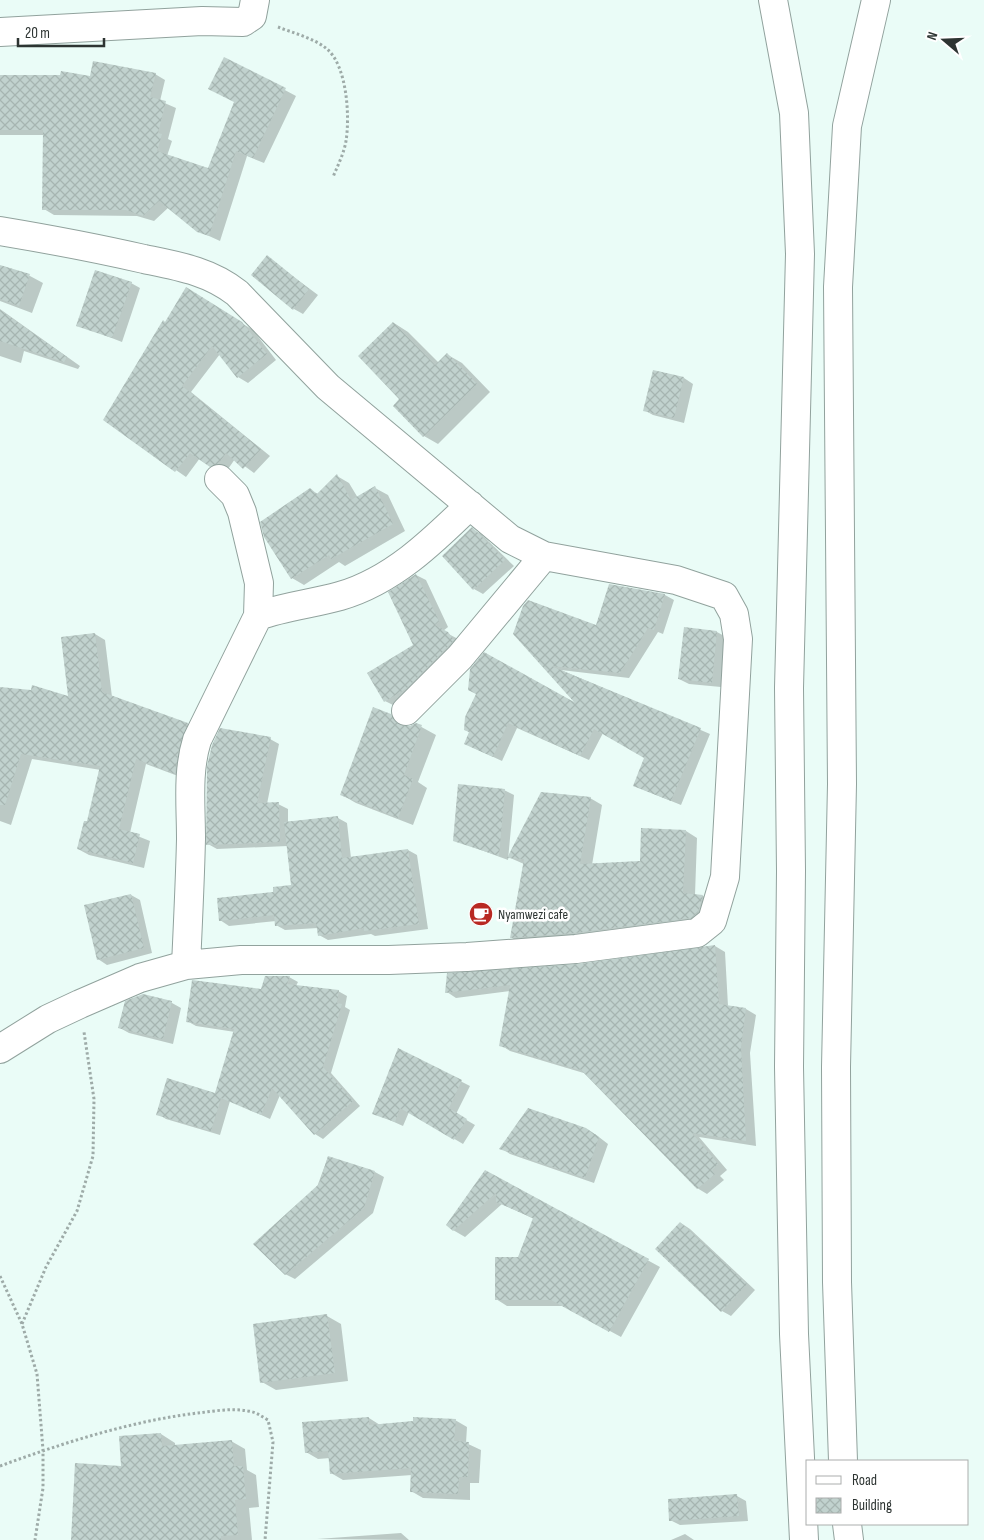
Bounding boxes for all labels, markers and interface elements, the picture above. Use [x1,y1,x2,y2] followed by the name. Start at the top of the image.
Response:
[18,15,104,47] scale bar
[919,15,969,65] north arrow
[25,24,50,43] text: 20 m
[923,30,941,42] text: N
[468,901,494,927] cafe icon: Nyamwezi cafe
[498,906,568,923] place label: Nyamwezi cafe
[806,1460,969,1525] legend
[852,1471,877,1490] text: Road
[852,1496,892,1515] text: Building

